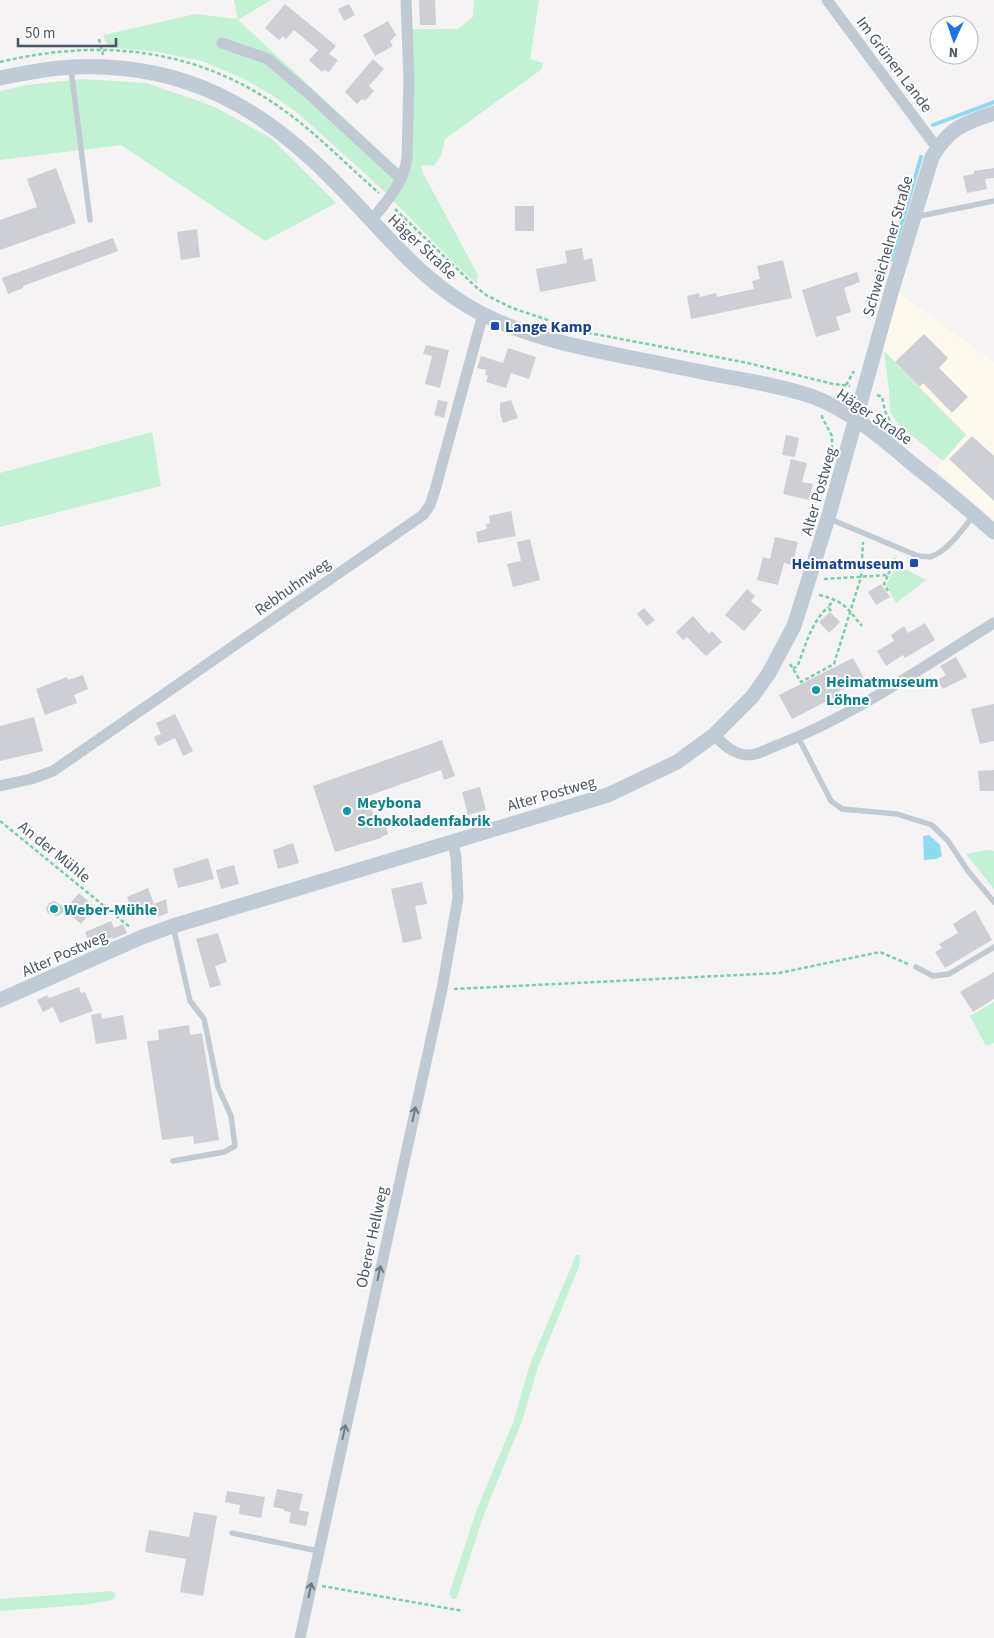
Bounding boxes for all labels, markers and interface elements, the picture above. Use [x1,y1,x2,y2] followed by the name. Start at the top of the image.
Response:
[851,12,938,117] street label: Im Grünen Lande
[18,15,115,47] scale bar
[929,15,979,65] north arrow
[25,23,55,44] text: 50 m
[948,42,959,62] text: N
[857,173,919,319] street label: Schweichelner Straße
[383,209,462,284] street label: Häger Straße
[505,316,592,338] place label: Lange Kamp
[489,320,501,332] marker: Lange Kamp
[832,383,917,450] street label: Häger Straße
[796,444,842,538] street label: Alter Postweg
[250,553,335,621] street label: Rebhuhnweg
[792,553,904,575] place label: Heimatmuseum
[908,557,920,569] marker: Heimatmuseum
[826,671,938,711] place label: Heimatmuseum Löhne
[810,684,822,696] marker: Heimatmuseum Löhne
[504,771,598,817] street label: Alter Postweg
[357,792,491,832] place label: Meybona Schokoladenfabrik
[341,805,353,817] marker: Meybona Schokoladenfabrik
[14,816,95,888] street label: An der Mühle
[64,899,157,921] place label: Weber-Mühle
[48,903,60,915] marker: Weber-Mühle
[18,925,110,982] street label: Alter Postweg
[410,1107,420,1123] one-way arrow
[350,1184,393,1290] street label: Oberer Hellweg
[375,1265,385,1281] one-way arrow
[340,1424,350,1440] one-way arrow
[305,1583,315,1599] one-way arrow

